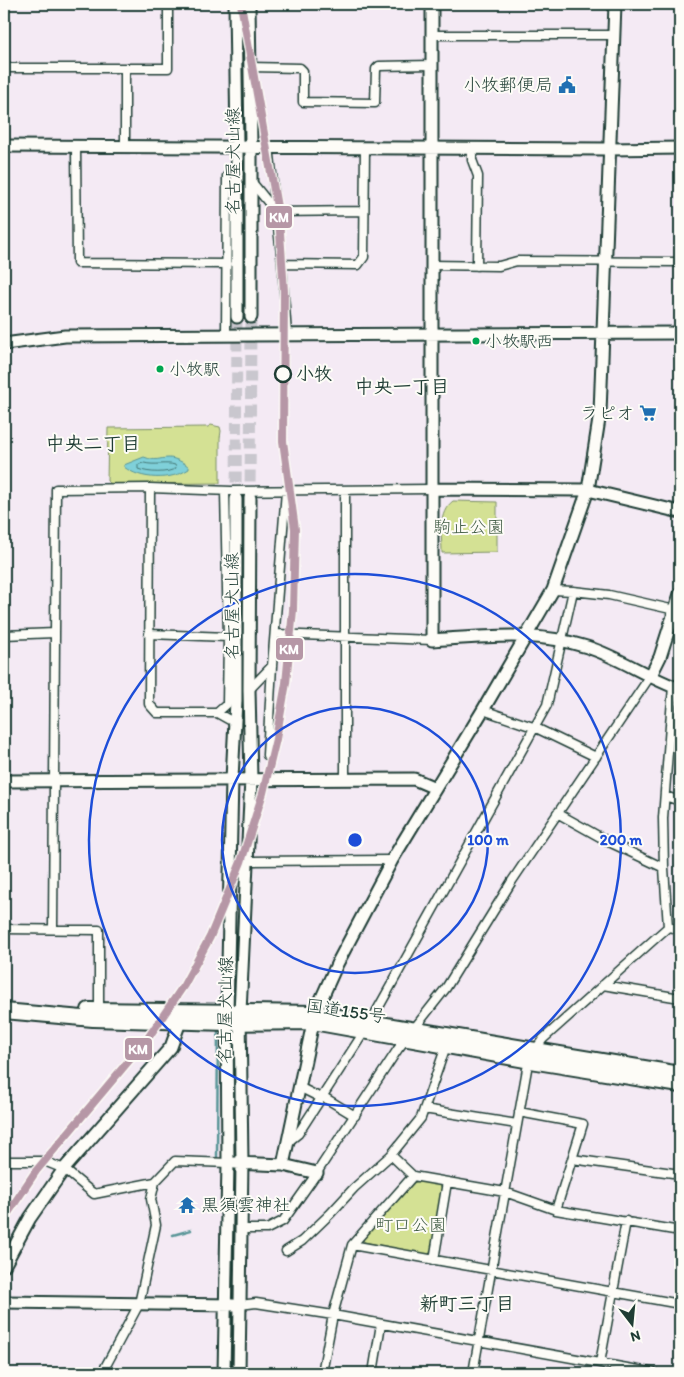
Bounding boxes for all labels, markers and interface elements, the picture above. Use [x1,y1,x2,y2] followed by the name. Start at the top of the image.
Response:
[463,74,553,96] place label: 小牧郵便局
[557,75,577,95] public building icon: 小牧郵便局
[222,107,244,215] street label: 名古屋犬山線
[265,205,293,229] line badge: KM
[269,209,289,226] text: KM
[485,331,553,351] place label: 小牧駅西
[471,336,481,346] marker: 小牧駅西
[169,359,220,379] place label: 小牧駅
[296,363,332,385] place label: 小牧
[155,364,165,374] marker: 小牧駅
[274,365,292,383] marker: 小牧
[354,375,450,398] district label: 中央一丁目
[580,402,634,424] place label: ラピオ
[638,403,658,423] supermarket icon: ラピオ
[45,432,141,455] district label: 中央二丁目
[433,516,505,538] park label: 駒止公園
[221,552,243,660] street label: 名古屋犬山線
[275,637,304,661] line badge: KM
[279,641,299,658] text: KM
[346,831,364,849] centre of rings
[467,831,509,849] text: 100 m
[600,831,643,849] text: 200 m
[213,956,237,1064] street label: 名古屋犬山線
[304,994,388,1028] street label: 国道155号
[124,1037,153,1061] line badge: KM
[128,1041,148,1058] text: KM
[201,1194,291,1216] place label: 黒須雲神社
[177,1195,197,1215] temple icon: 黒須雲神社
[375,1214,447,1236] park label: 町口公園
[419,1292,515,1315] district label: 新町三丁目
[606,1300,656,1350] north arrow
[629,1327,642,1345] text: N

